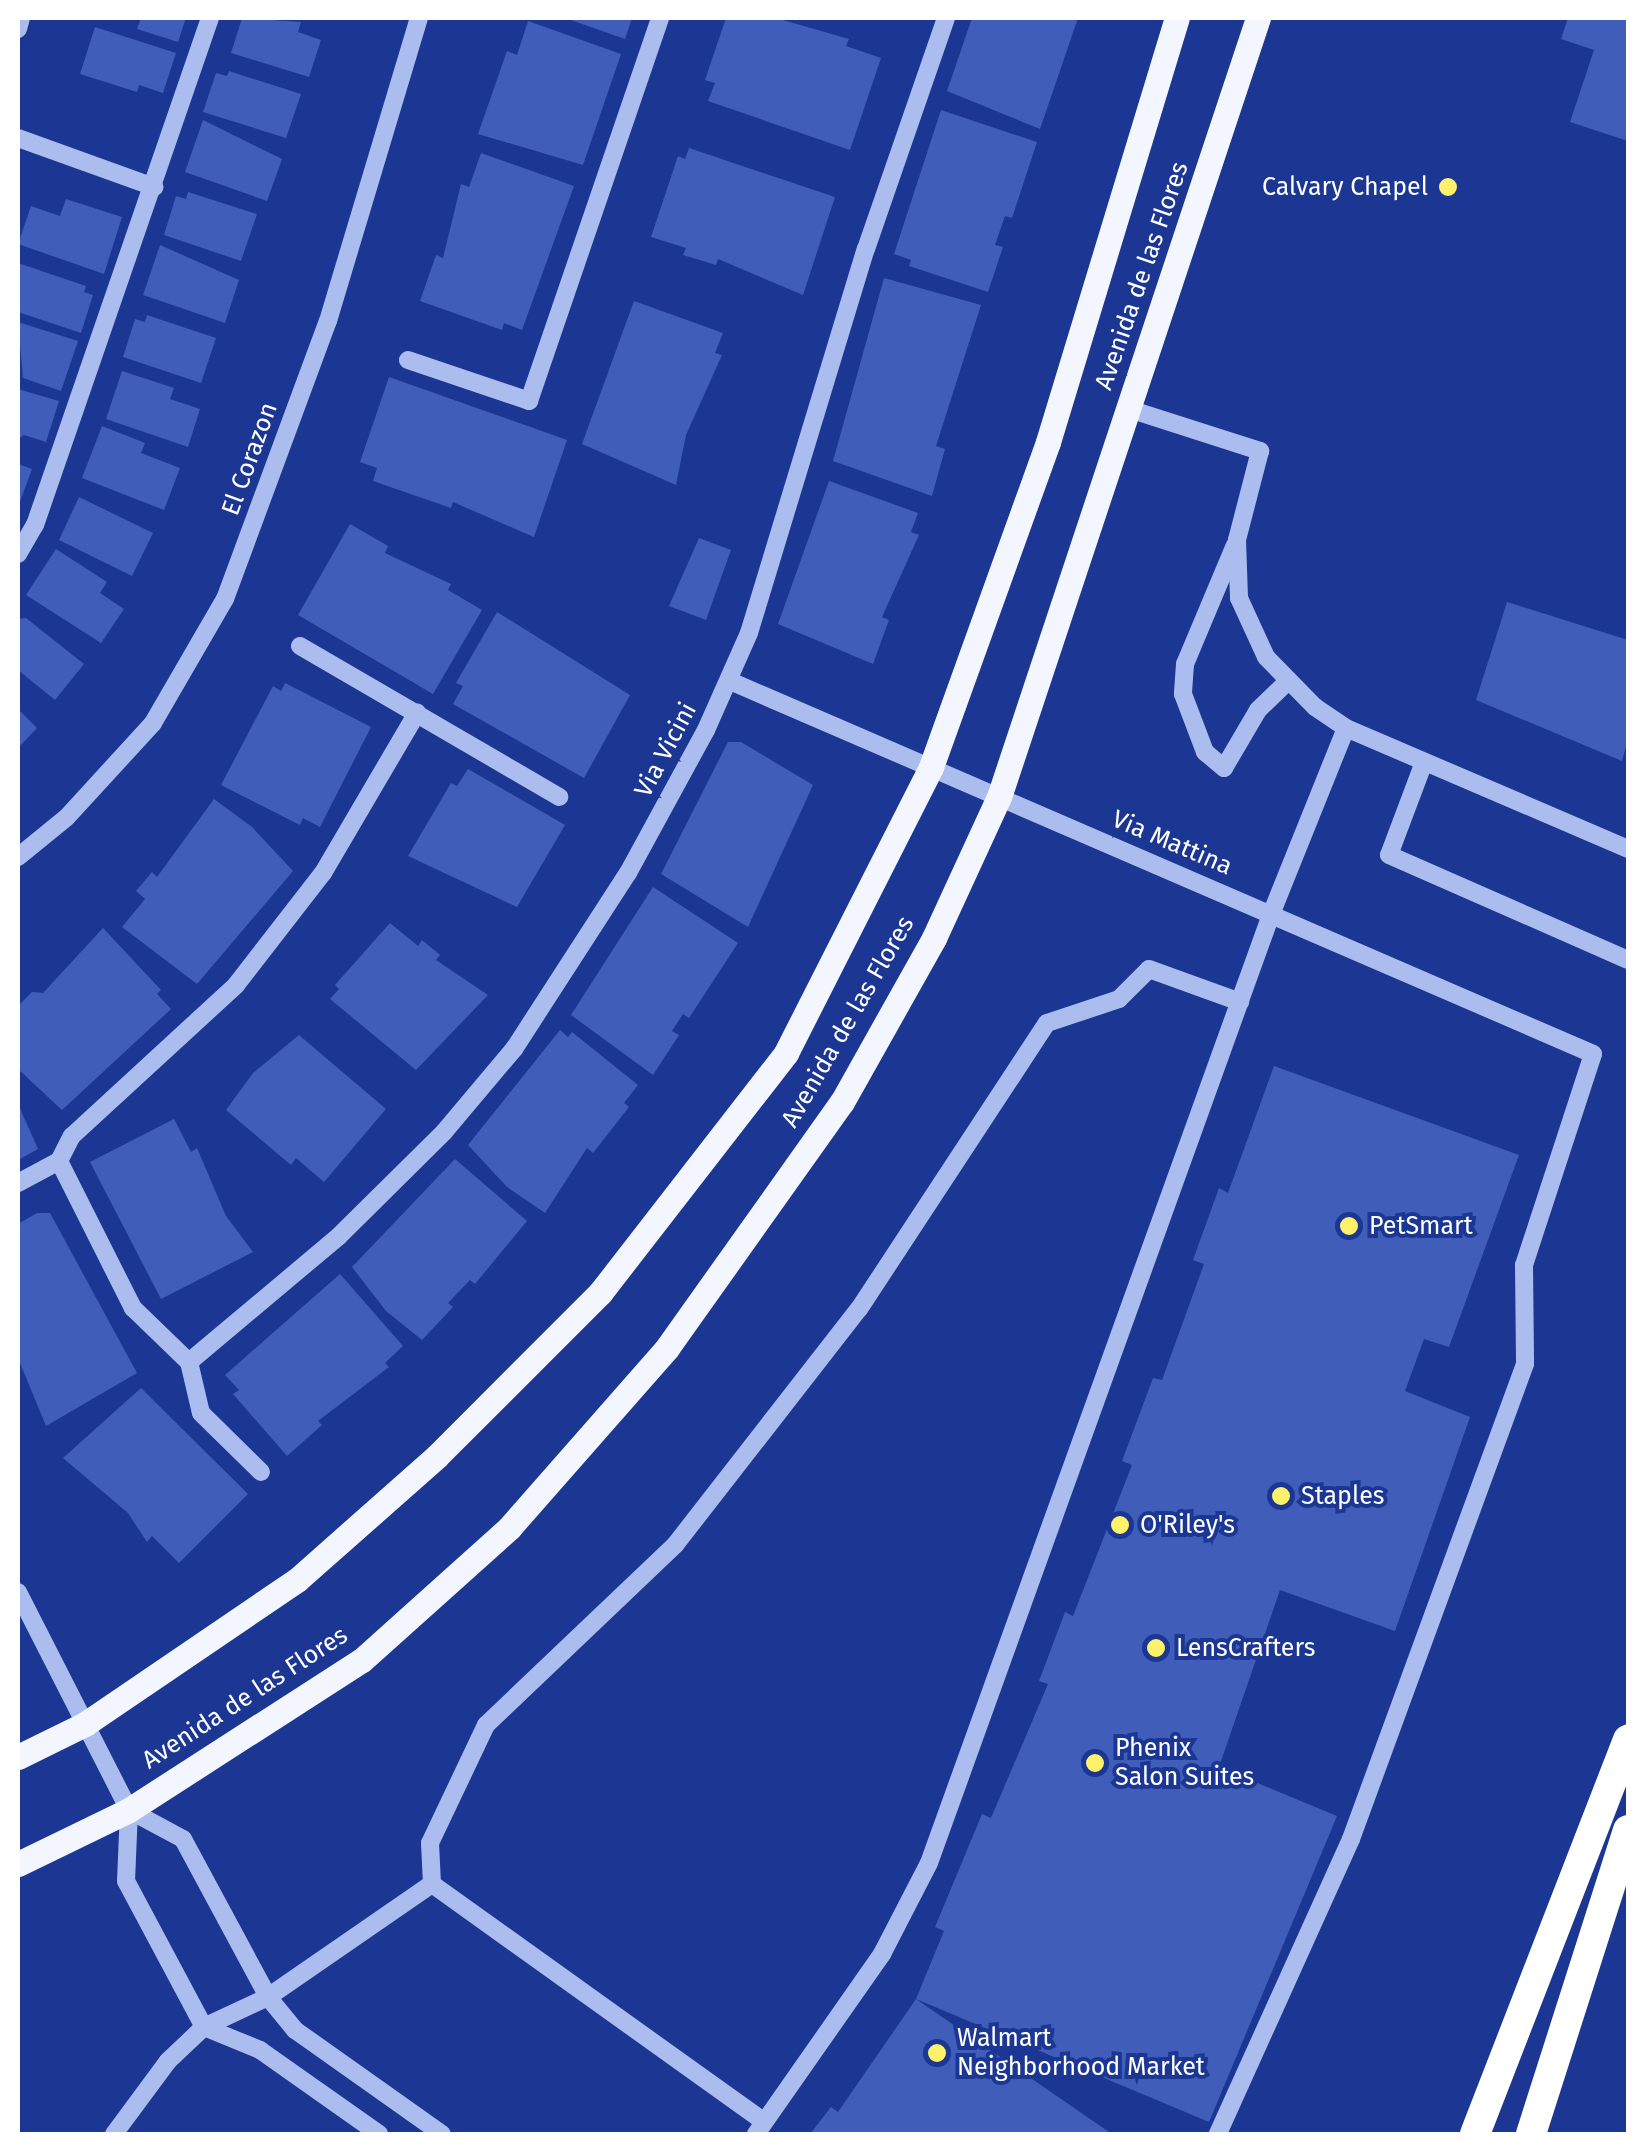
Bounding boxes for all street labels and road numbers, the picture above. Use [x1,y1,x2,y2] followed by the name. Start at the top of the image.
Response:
[1089,158,1195,394] street label: Avenida de las Flores
[216,399,284,519] street label: El Corazon
[629,698,703,802] street label: Via Vicini
[1107,804,1237,882] street label: Via Mattina
[775,911,921,1133] street label: Avenida de las Flores
[137,1620,353,1776] street label: Avenida de las Flores

